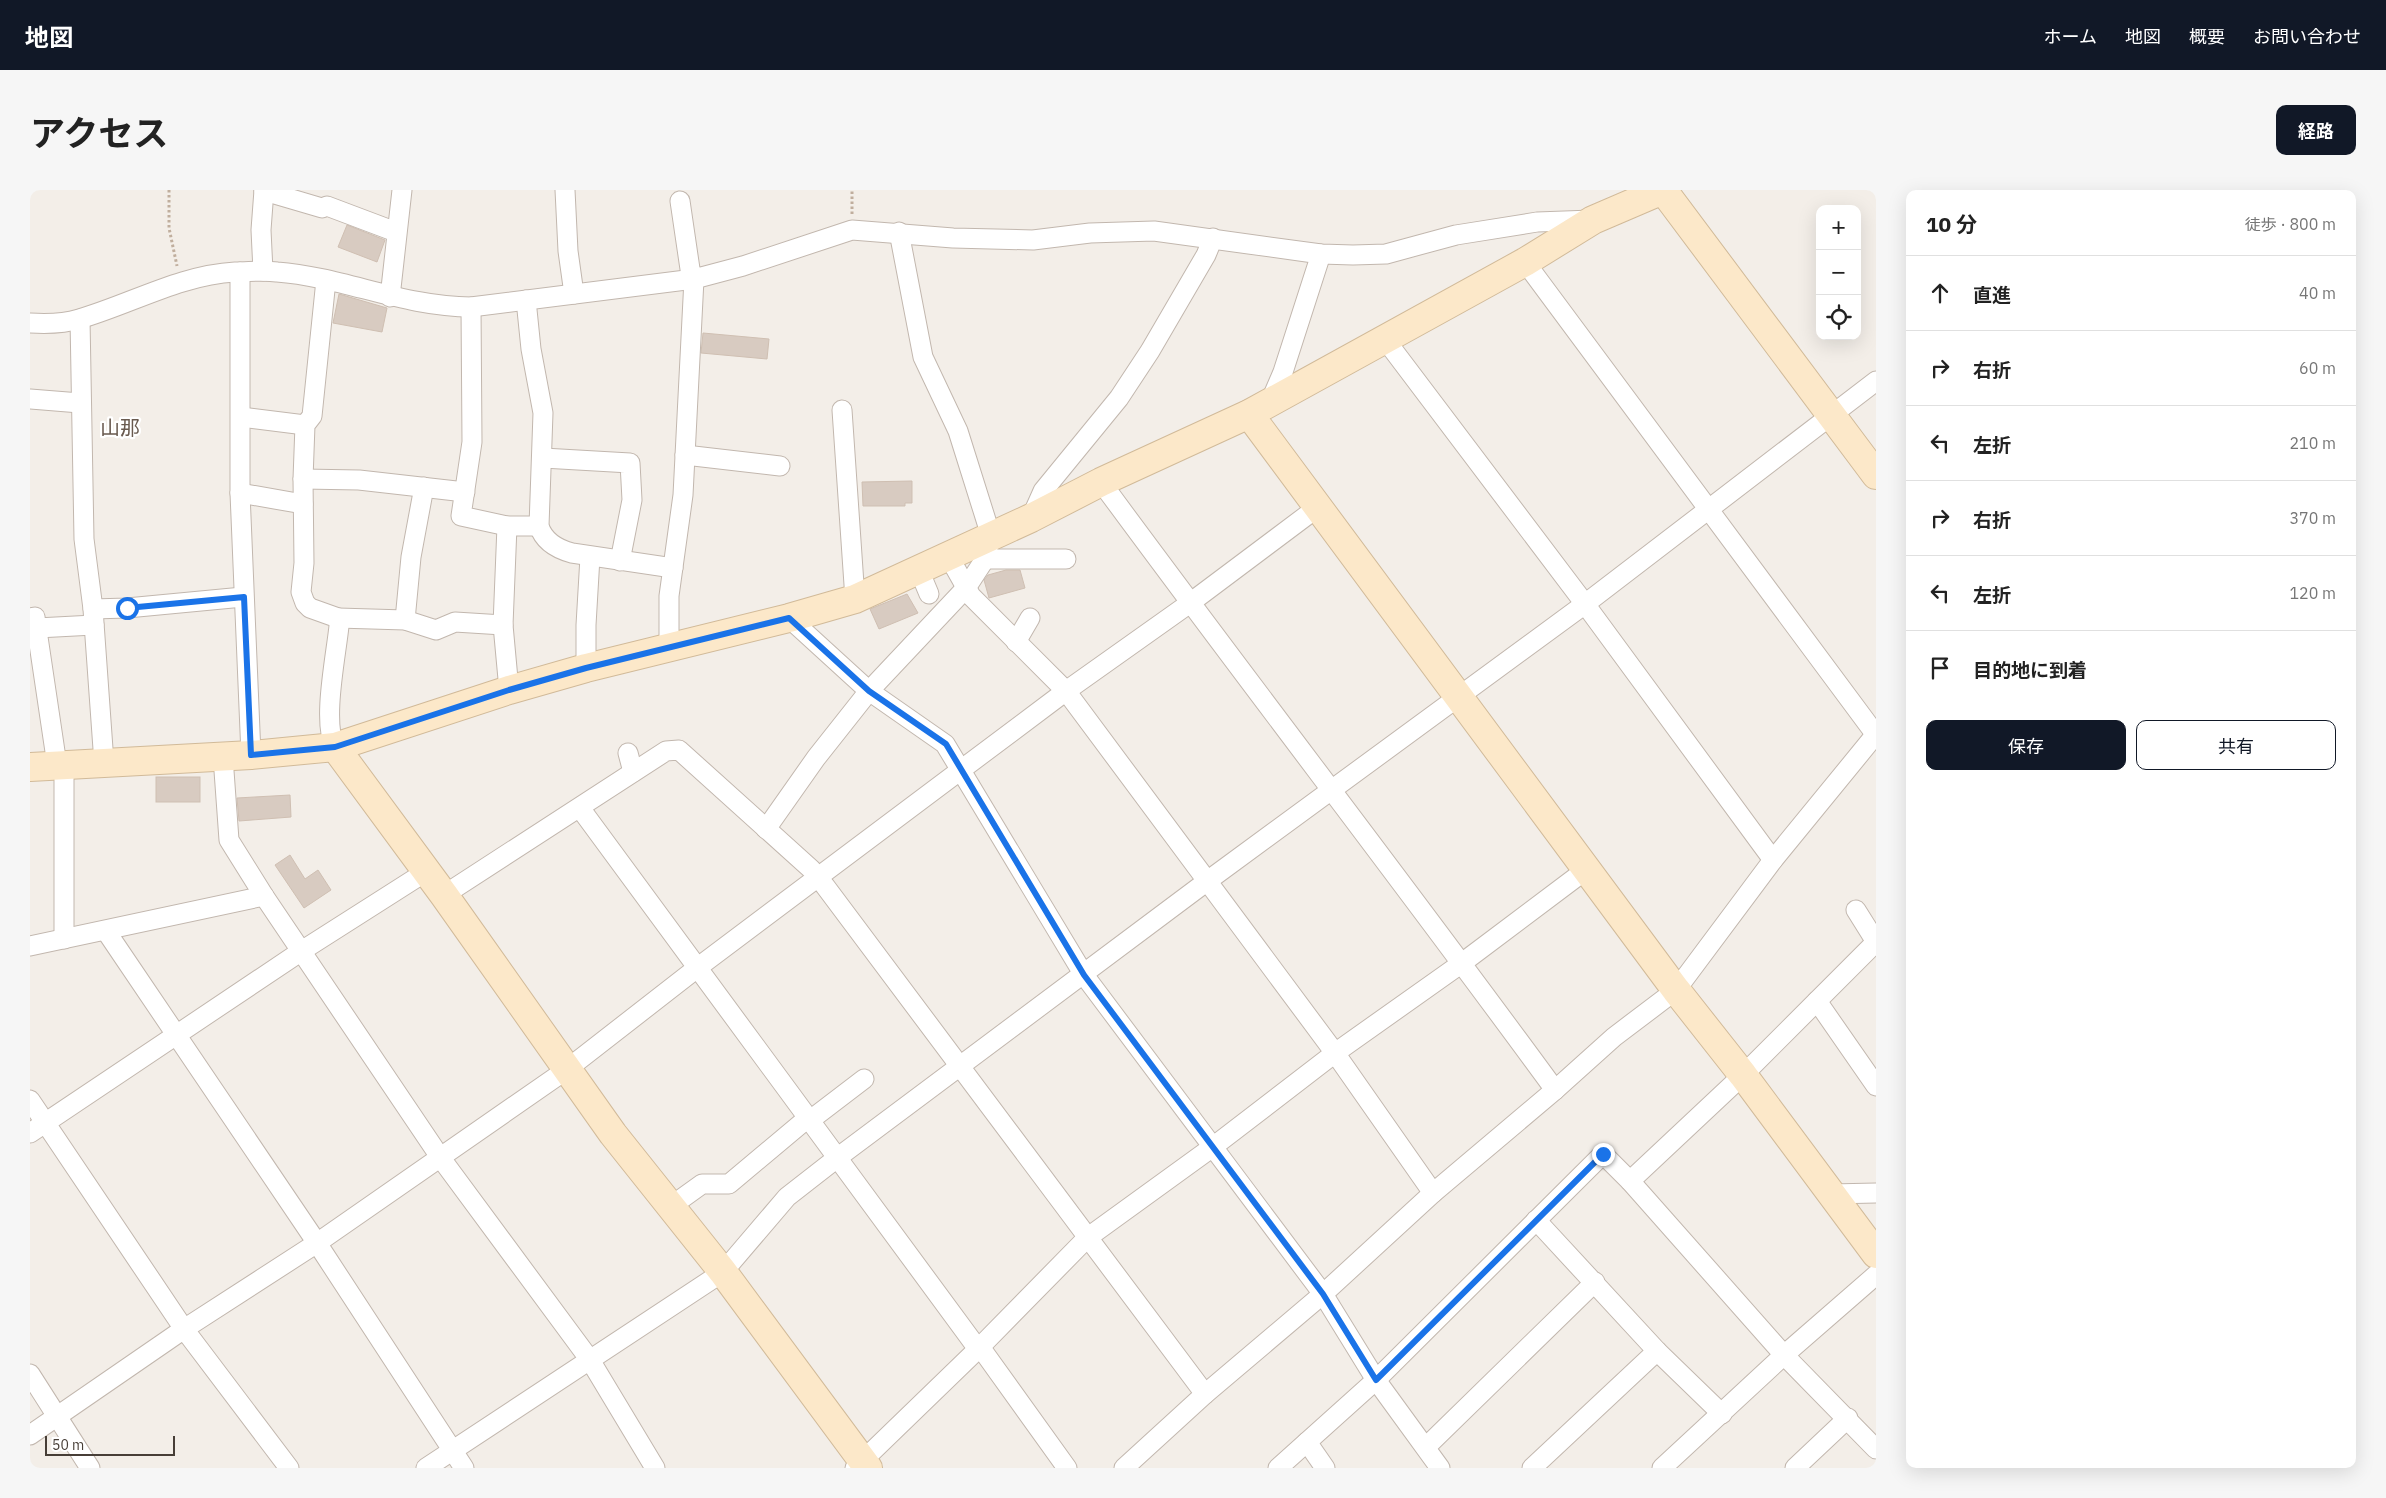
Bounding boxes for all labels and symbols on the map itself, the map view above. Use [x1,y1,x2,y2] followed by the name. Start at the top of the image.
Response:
[100,414,140,441] district label: 山那
[116,597,139,620] route start
[1592,1143,1615,1166] route end
[45,1433,175,1456] scale bar

